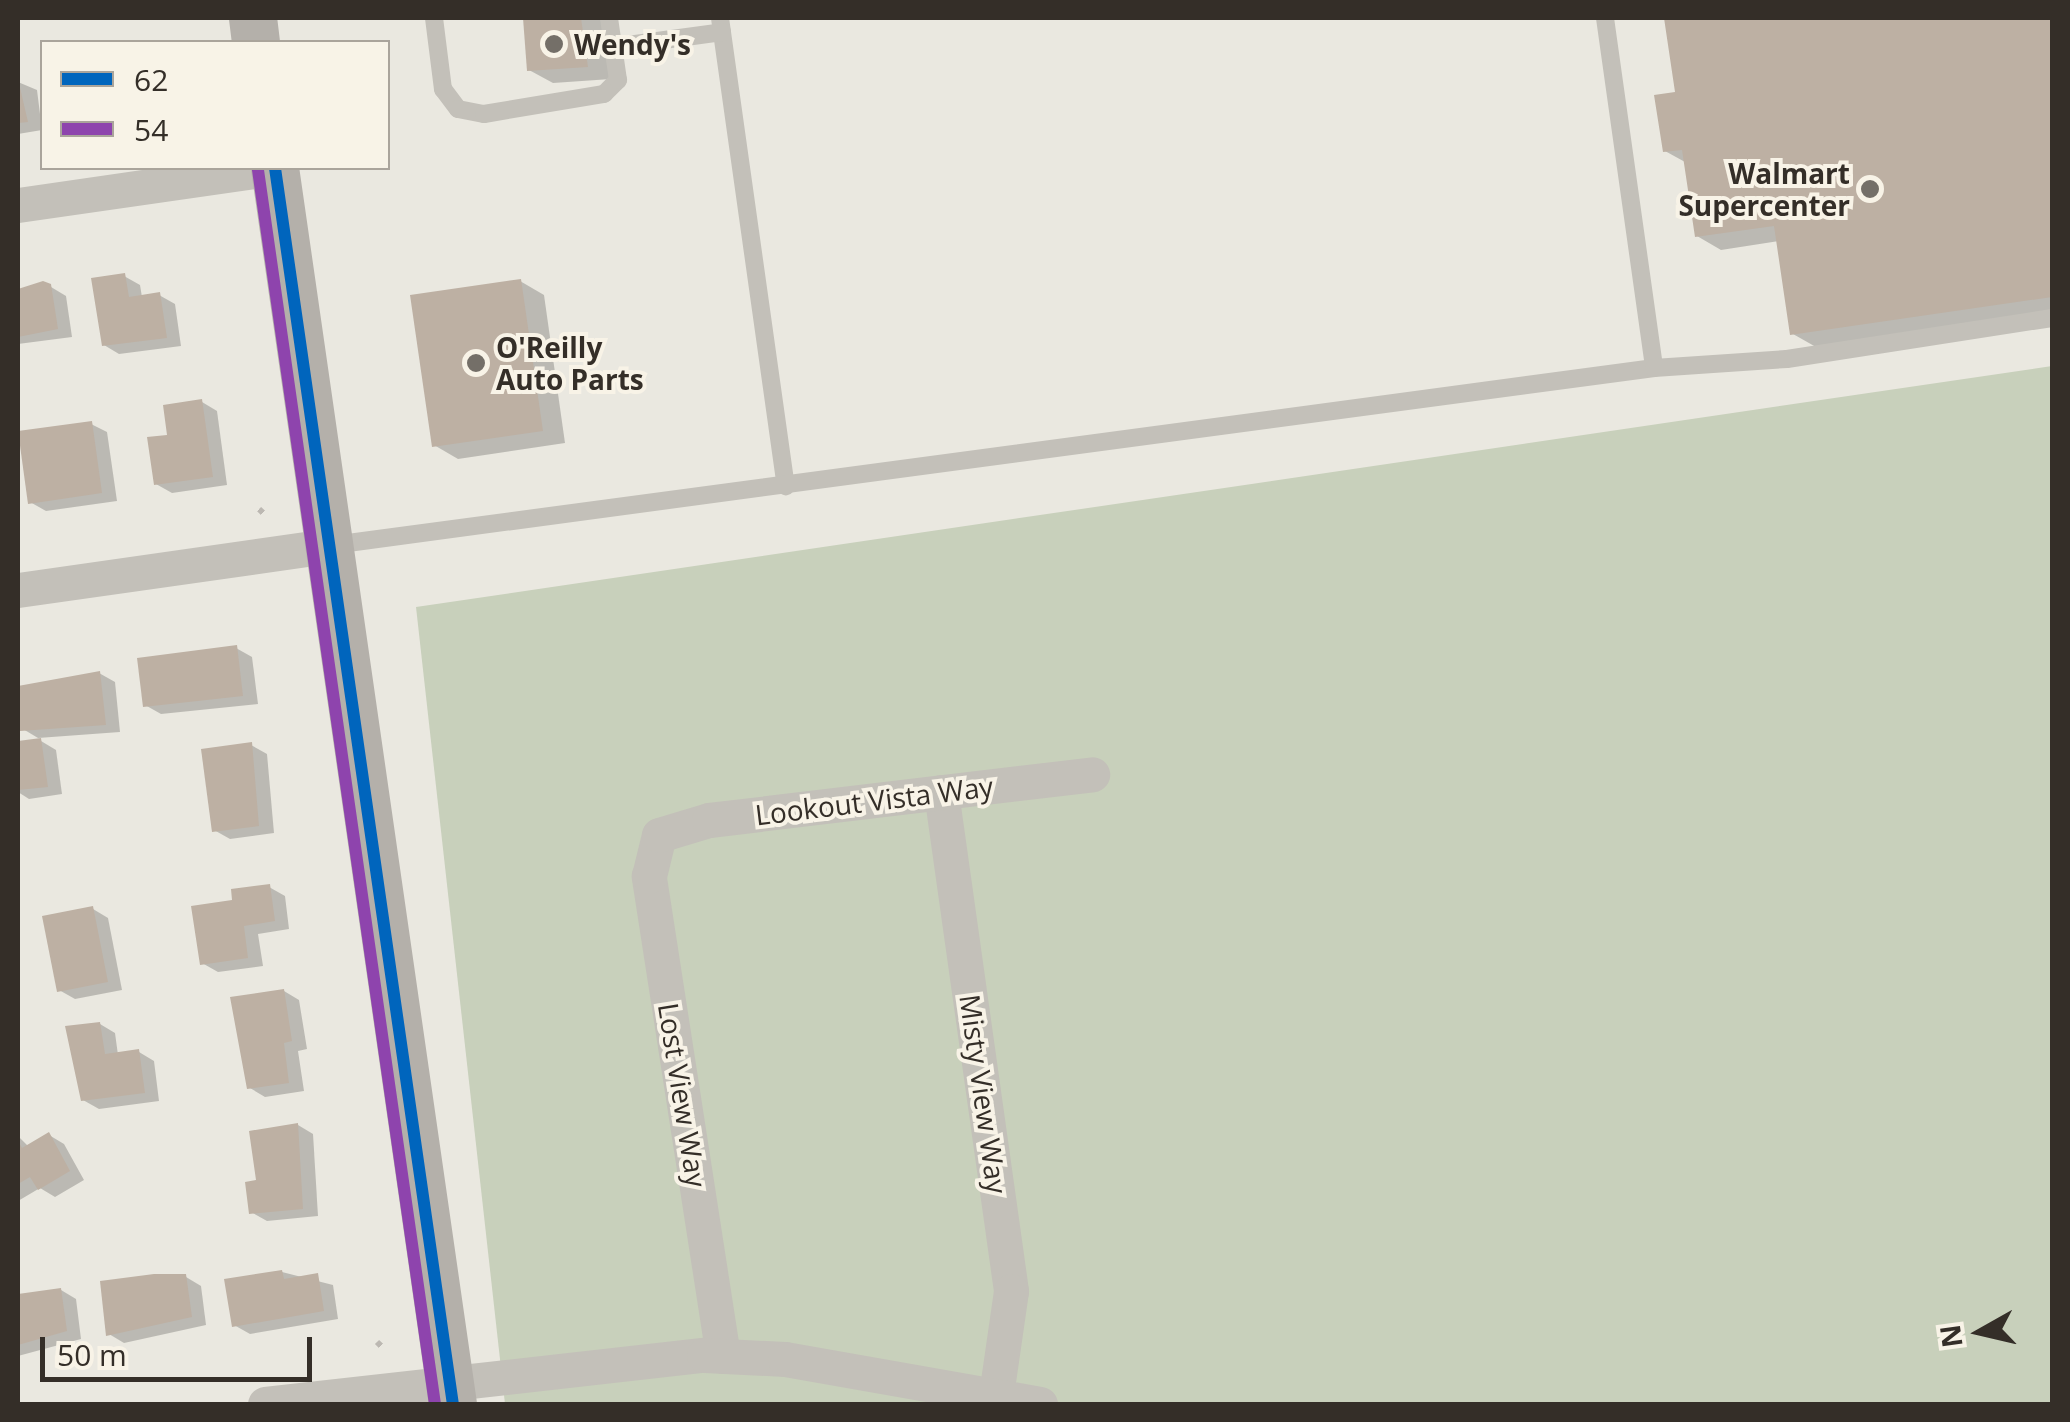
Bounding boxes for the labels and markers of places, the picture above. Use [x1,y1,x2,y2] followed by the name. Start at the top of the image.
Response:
[574,27,691,61] place label: Wendy's
[543,33,565,55] marker: Wendy's
[1678,156,1850,222] place label: Walmart Supercenter
[1859,178,1881,200] marker: Walmart Supercenter
[496,330,644,396] place label: O'Reilly Auto Parts
[465,352,487,374] marker: O'Reilly Auto Parts

